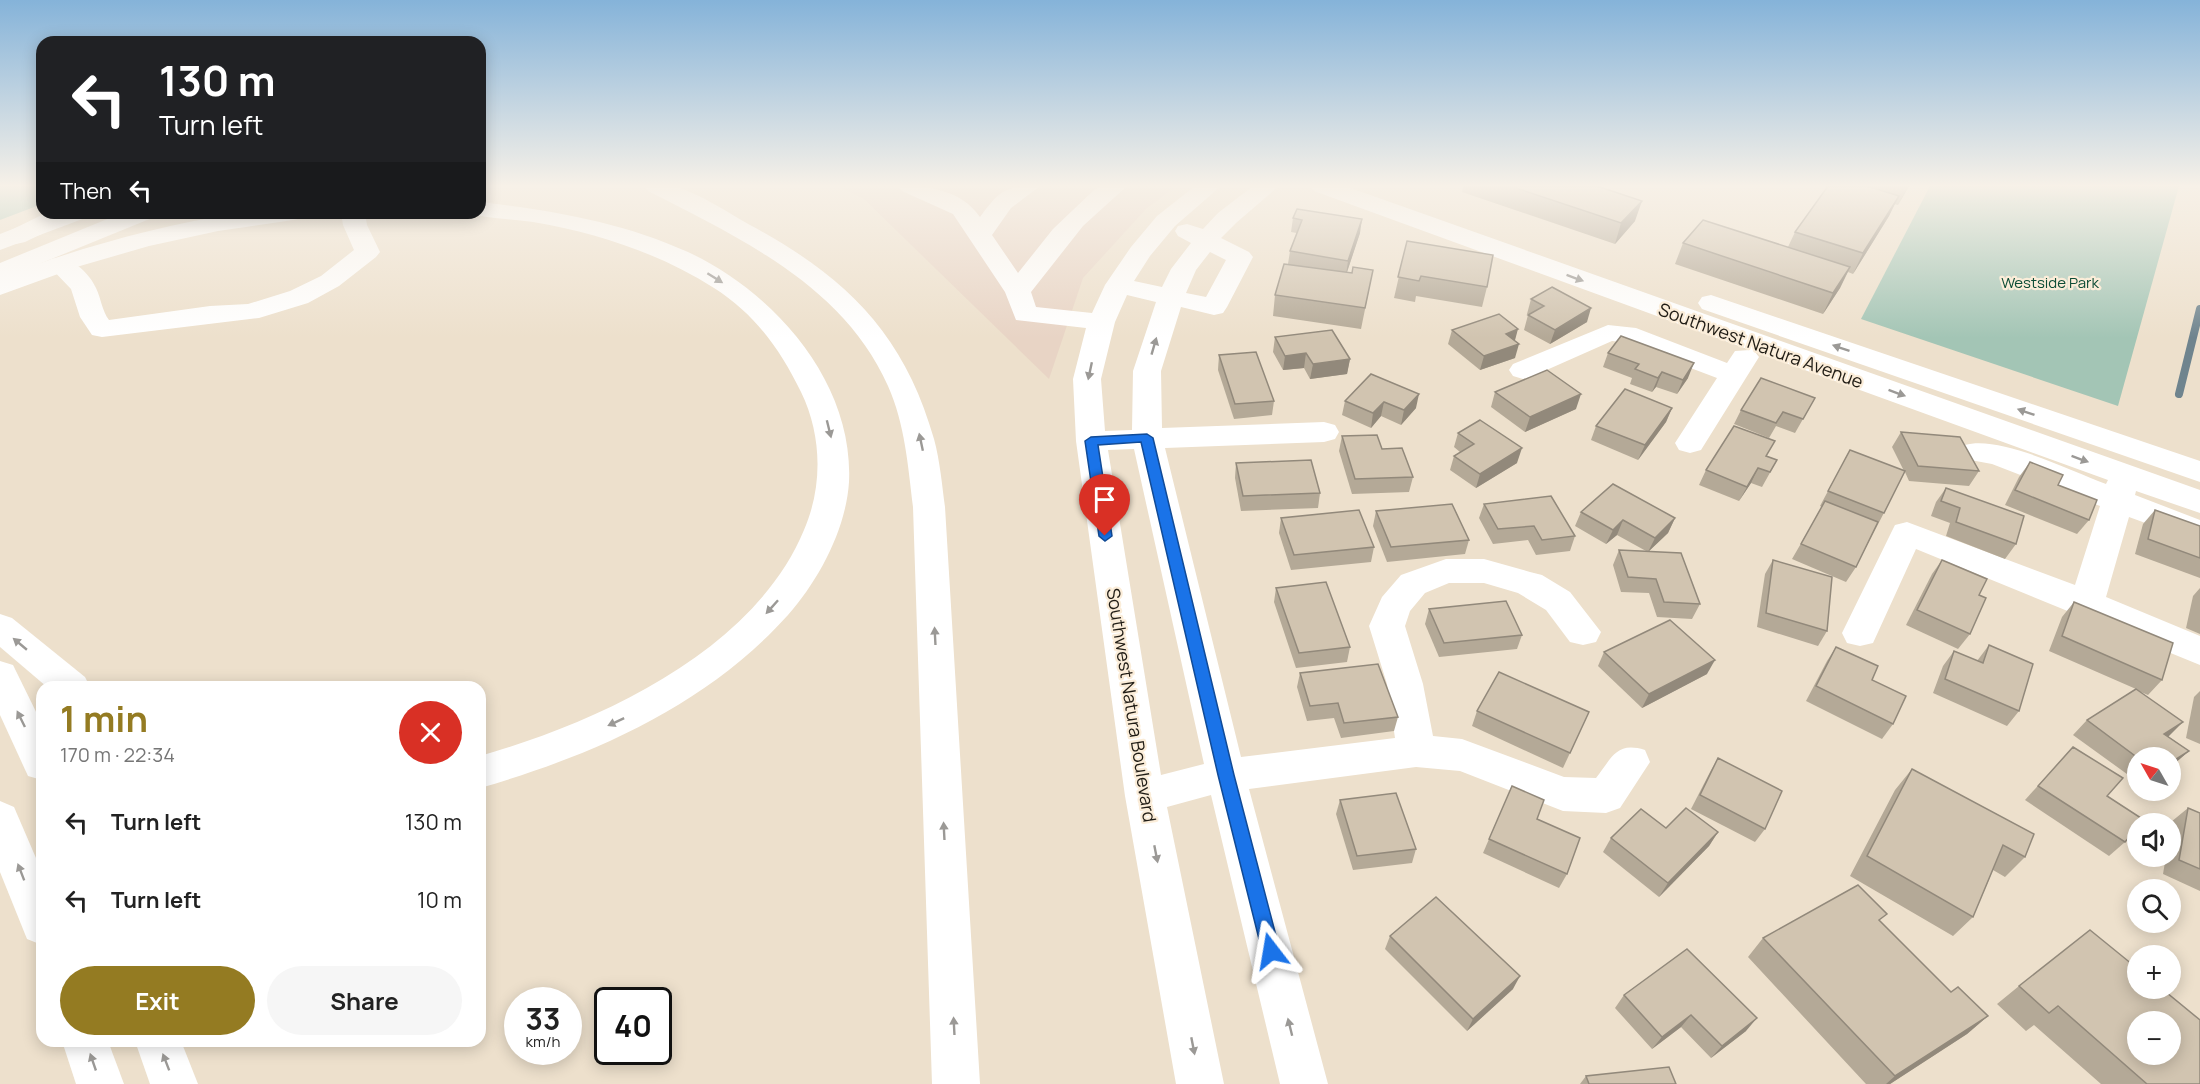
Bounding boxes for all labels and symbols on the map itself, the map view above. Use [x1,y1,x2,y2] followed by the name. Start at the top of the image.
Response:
[707,272,723,283] one-way arrow
[2001,272,2099,293] park label: Westside Park
[1566,274,1584,283] one-way arrow
[1655,297,1867,393] street label: Southwest Natura Avenue
[1150,337,1159,355] one-way arrow
[1832,342,1850,352] one-way arrow
[1084,361,1094,380] one-way arrow
[1888,389,1906,399] one-way arrow
[2017,406,2035,416] one-way arrow
[825,420,835,439] one-way arrow
[916,432,925,451] one-way arrow
[2072,455,2090,465] one-way arrow
[1079,474,1130,536] pin
[1102,586,1162,824] street label: Southwest Natura Boulevard
[765,600,779,615] one-way arrow
[930,627,939,646] one-way arrow
[12,637,28,650] one-way arrow
[17,711,26,728] one-way arrow
[607,717,624,726] one-way arrow
[2127,747,2181,801] north arrow
[940,821,949,840] one-way arrow
[1152,845,1161,864] one-way arrow
[16,863,25,881] one-way arrow
[1239,919,1303,983] position arrow
[594,987,672,1065] speed limit sign: 40
[949,1016,958,1035] one-way arrow
[1284,1018,1294,1036] one-way arrow
[1189,1036,1198,1055] one-way arrow
[87,1053,97,1071] one-way arrow
[161,1053,171,1071] one-way arrow

